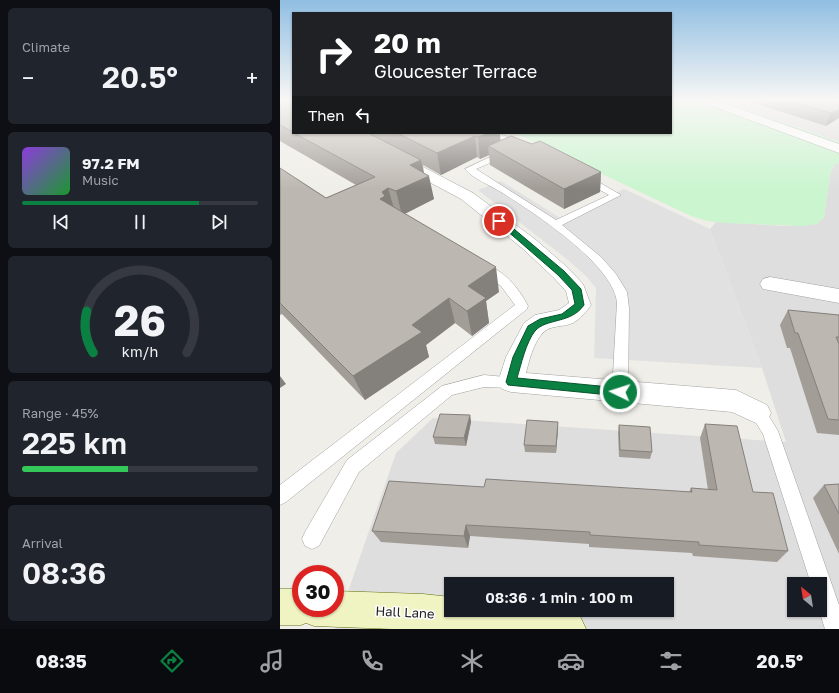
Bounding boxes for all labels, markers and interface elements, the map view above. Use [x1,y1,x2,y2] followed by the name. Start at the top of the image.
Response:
[374,26,441,59] text: 20 m
[308,28,360,80] icon: right
[22,39,70,55] text: Climate
[102,59,178,95] text: 20.5°
[374,60,537,82] text: Gloucester Terrace
[22,64,34,91] text: −
[246,64,258,91] text: +
[352,104,374,126] icon: left
[308,106,344,124] text: Then
[82,154,140,172] text: 97.2 FM
[82,172,119,188] text: Music
[482,204,516,238] pin
[488,210,510,232] icon: arrive
[50,211,72,233] icon: previous
[129,211,151,233] icon: pause
[208,211,230,233] icon: next
[114,294,166,344] text: 26
[122,342,158,359] text: km/h
[599,371,641,413] position arrow
[22,405,98,421] text: Range · 45%
[22,425,127,461] text: 225 km
[22,535,63,551] text: Arrival
[22,555,106,591] text: 08:36
[292,565,344,617] speed limit sign: 30
[787,577,827,617] north arrow
[787,577,827,617] map controls
[485,588,633,606] text: 08:36 · 1 min · 100 m
[375,602,435,622] street label: Hall Lane
[158,647,186,675] icon: directions
[258,647,286,675] icon: music
[358,647,386,675] icon: phone
[458,647,486,675] icon: climate
[557,647,585,675] icon: car
[657,647,685,675] icon: filters
[36,650,87,672] text: 08:35
[757,650,803,672] text: 20.5°

